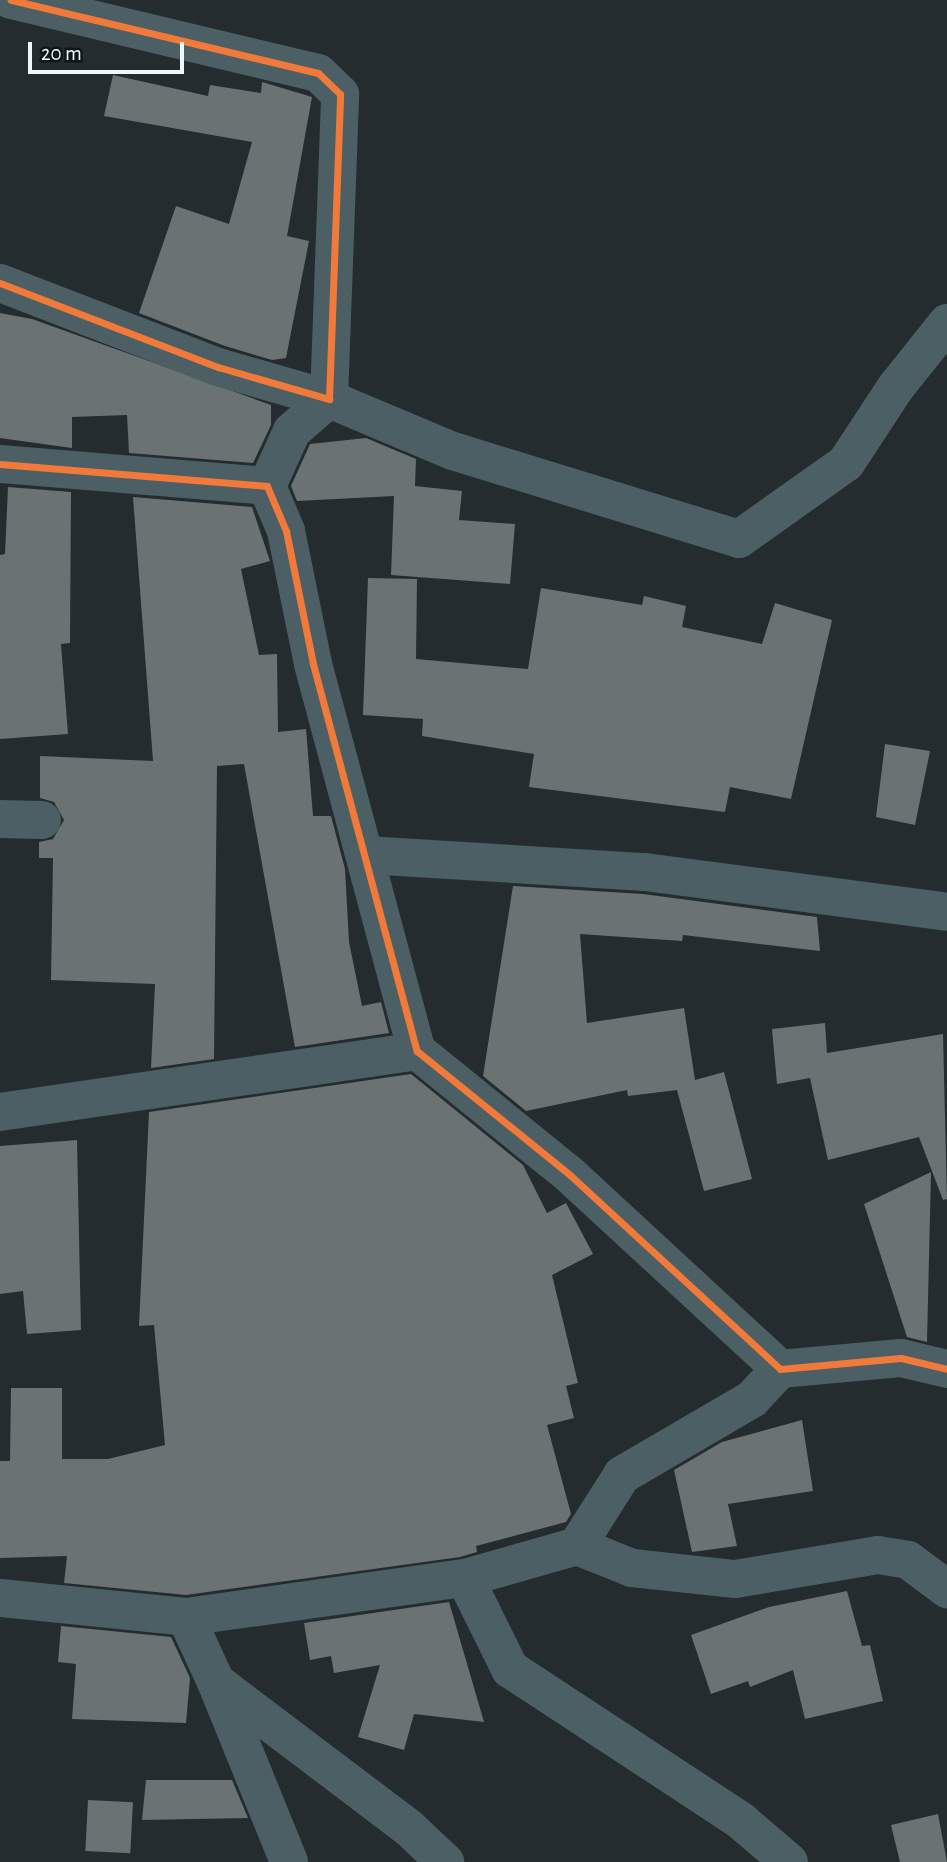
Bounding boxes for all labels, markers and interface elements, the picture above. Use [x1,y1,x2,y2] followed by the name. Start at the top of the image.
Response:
[32,28,187,72] scale bar
[41,43,82,64] text: 20 m

